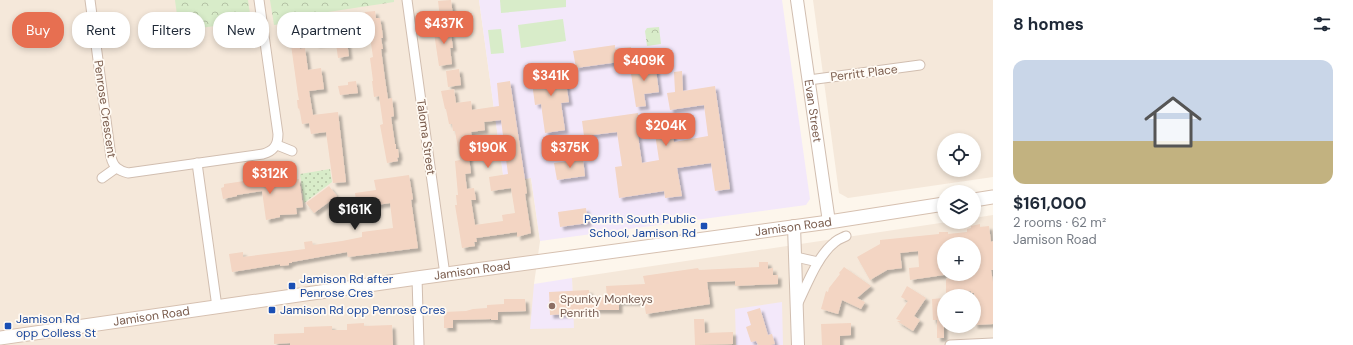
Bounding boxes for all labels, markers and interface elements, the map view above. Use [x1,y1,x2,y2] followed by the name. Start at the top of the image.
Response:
[416,11,472,45] pin: $437K
[12,12,64,48] chip: Buy
[72,12,130,48] chip: Rent
[138,12,205,48] chip: Filters
[213,12,269,48] chip: New
[277,12,375,48] chip: Apartment
[1013,13,1084,35] text: 8 homes
[1311,13,1333,35] icon: filters
[424,15,464,32] text: $437K
[616,48,672,82] pin: $409K
[623,52,665,69] text: $409K
[90,59,120,159] street label: Penrose Crescent
[829,61,899,85] street label: Perritt Place
[523,63,579,97] pin: $341K
[532,67,570,84] text: $341K
[801,78,825,144] street label: Evan Street
[1137,86,1209,158] icon: home
[413,98,439,176] street label: Taloma Street
[638,113,694,147] pin: $204K
[645,117,687,134] text: $204K
[937,133,981,333] map controls
[937,133,981,177] button: locate
[460,135,516,169] pin: $190K
[542,135,598,169] pin: $375K
[469,139,507,156] text: $190K
[551,139,589,156] text: $375K
[242,161,298,195] pin: $312K
[252,165,288,182] text: $312K
[937,185,981,229] button: layers
[1013,192,1087,214] text: $161,000
[327,197,383,231] pin: $161K
[338,201,372,218] text: $161K
[584,211,696,241] place label: Penrith South Public School, Jamison Rd
[754,214,833,240] street label: Jamison Road
[1013,214,1106,231] text: 2 rooms · 62 m²
[699,221,709,231] marker: Penrith South Public School, Jamison Rd
[1013,231,1097,248] text: Jamison Road
[937,237,981,281] button: +
[433,257,512,284] street label: Jamison Road
[300,271,394,301] place label: Jamison Rd after Penrose Cres
[287,281,297,291] marker: Jamison Rd after Penrose Cres
[937,289,981,333] button: −
[560,291,653,321] place label: Spunky Monkeys Penrith
[547,301,557,311] marker: Spunky Monkeys Penrith
[280,302,445,318] place label: Jamison Rd opp Penrose Cres
[112,303,191,330] street label: Jamison Road
[267,305,277,315] marker: Jamison Rd opp Penrose Cres
[16,311,96,341] place label: Jamison Rd opp Colless St
[3,321,13,331] marker: Jamison Rd opp Colless St

